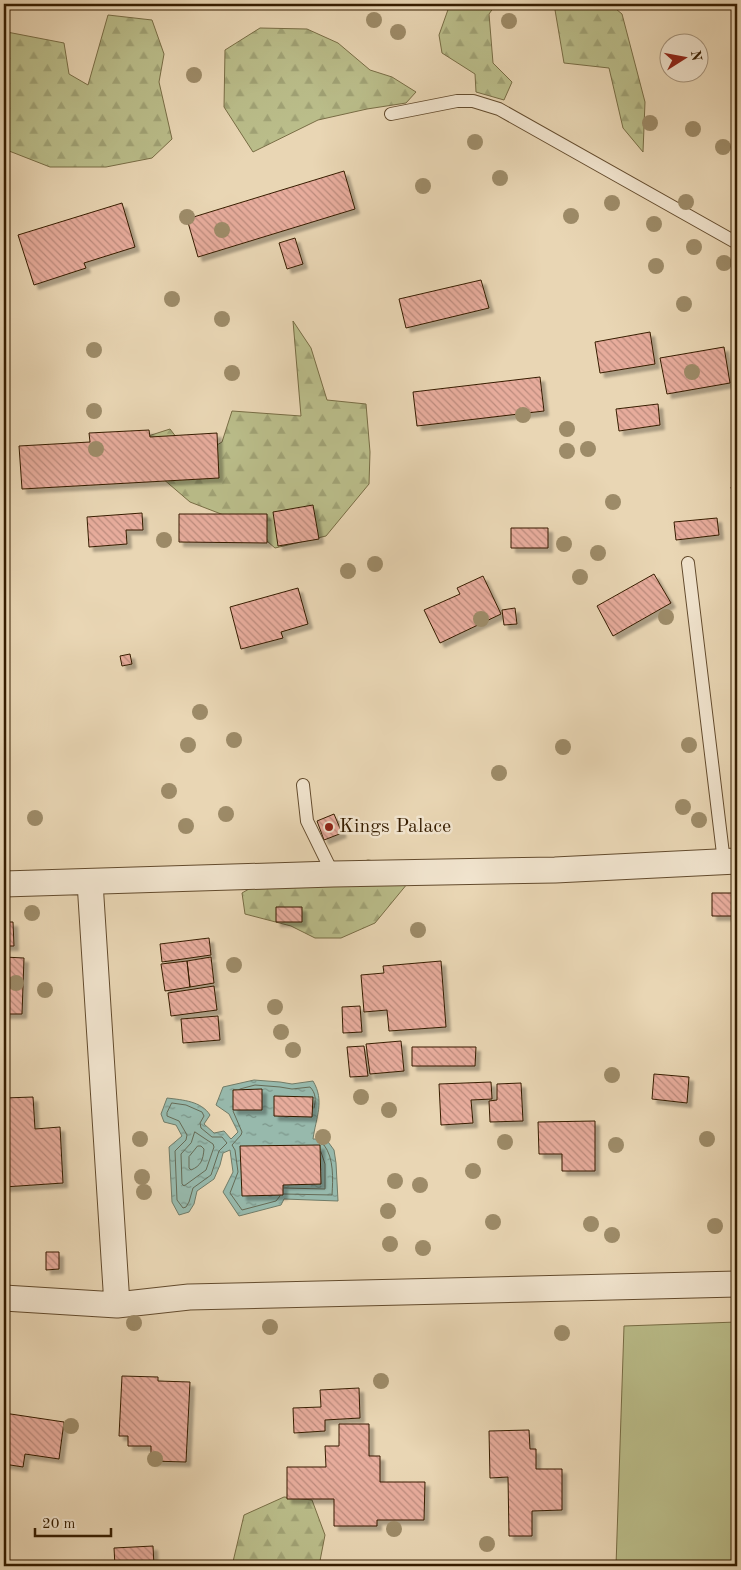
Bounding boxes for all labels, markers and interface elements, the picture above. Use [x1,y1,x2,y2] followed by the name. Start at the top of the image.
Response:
[658,32,708,82] north arrow
[688,49,704,63] text: N
[339,817,451,837] place label: Kings Palace
[323,821,335,833] marker: Kings Palace
[35,1505,111,1537] scale bar
[42,1517,76,1532] text: 20 m

